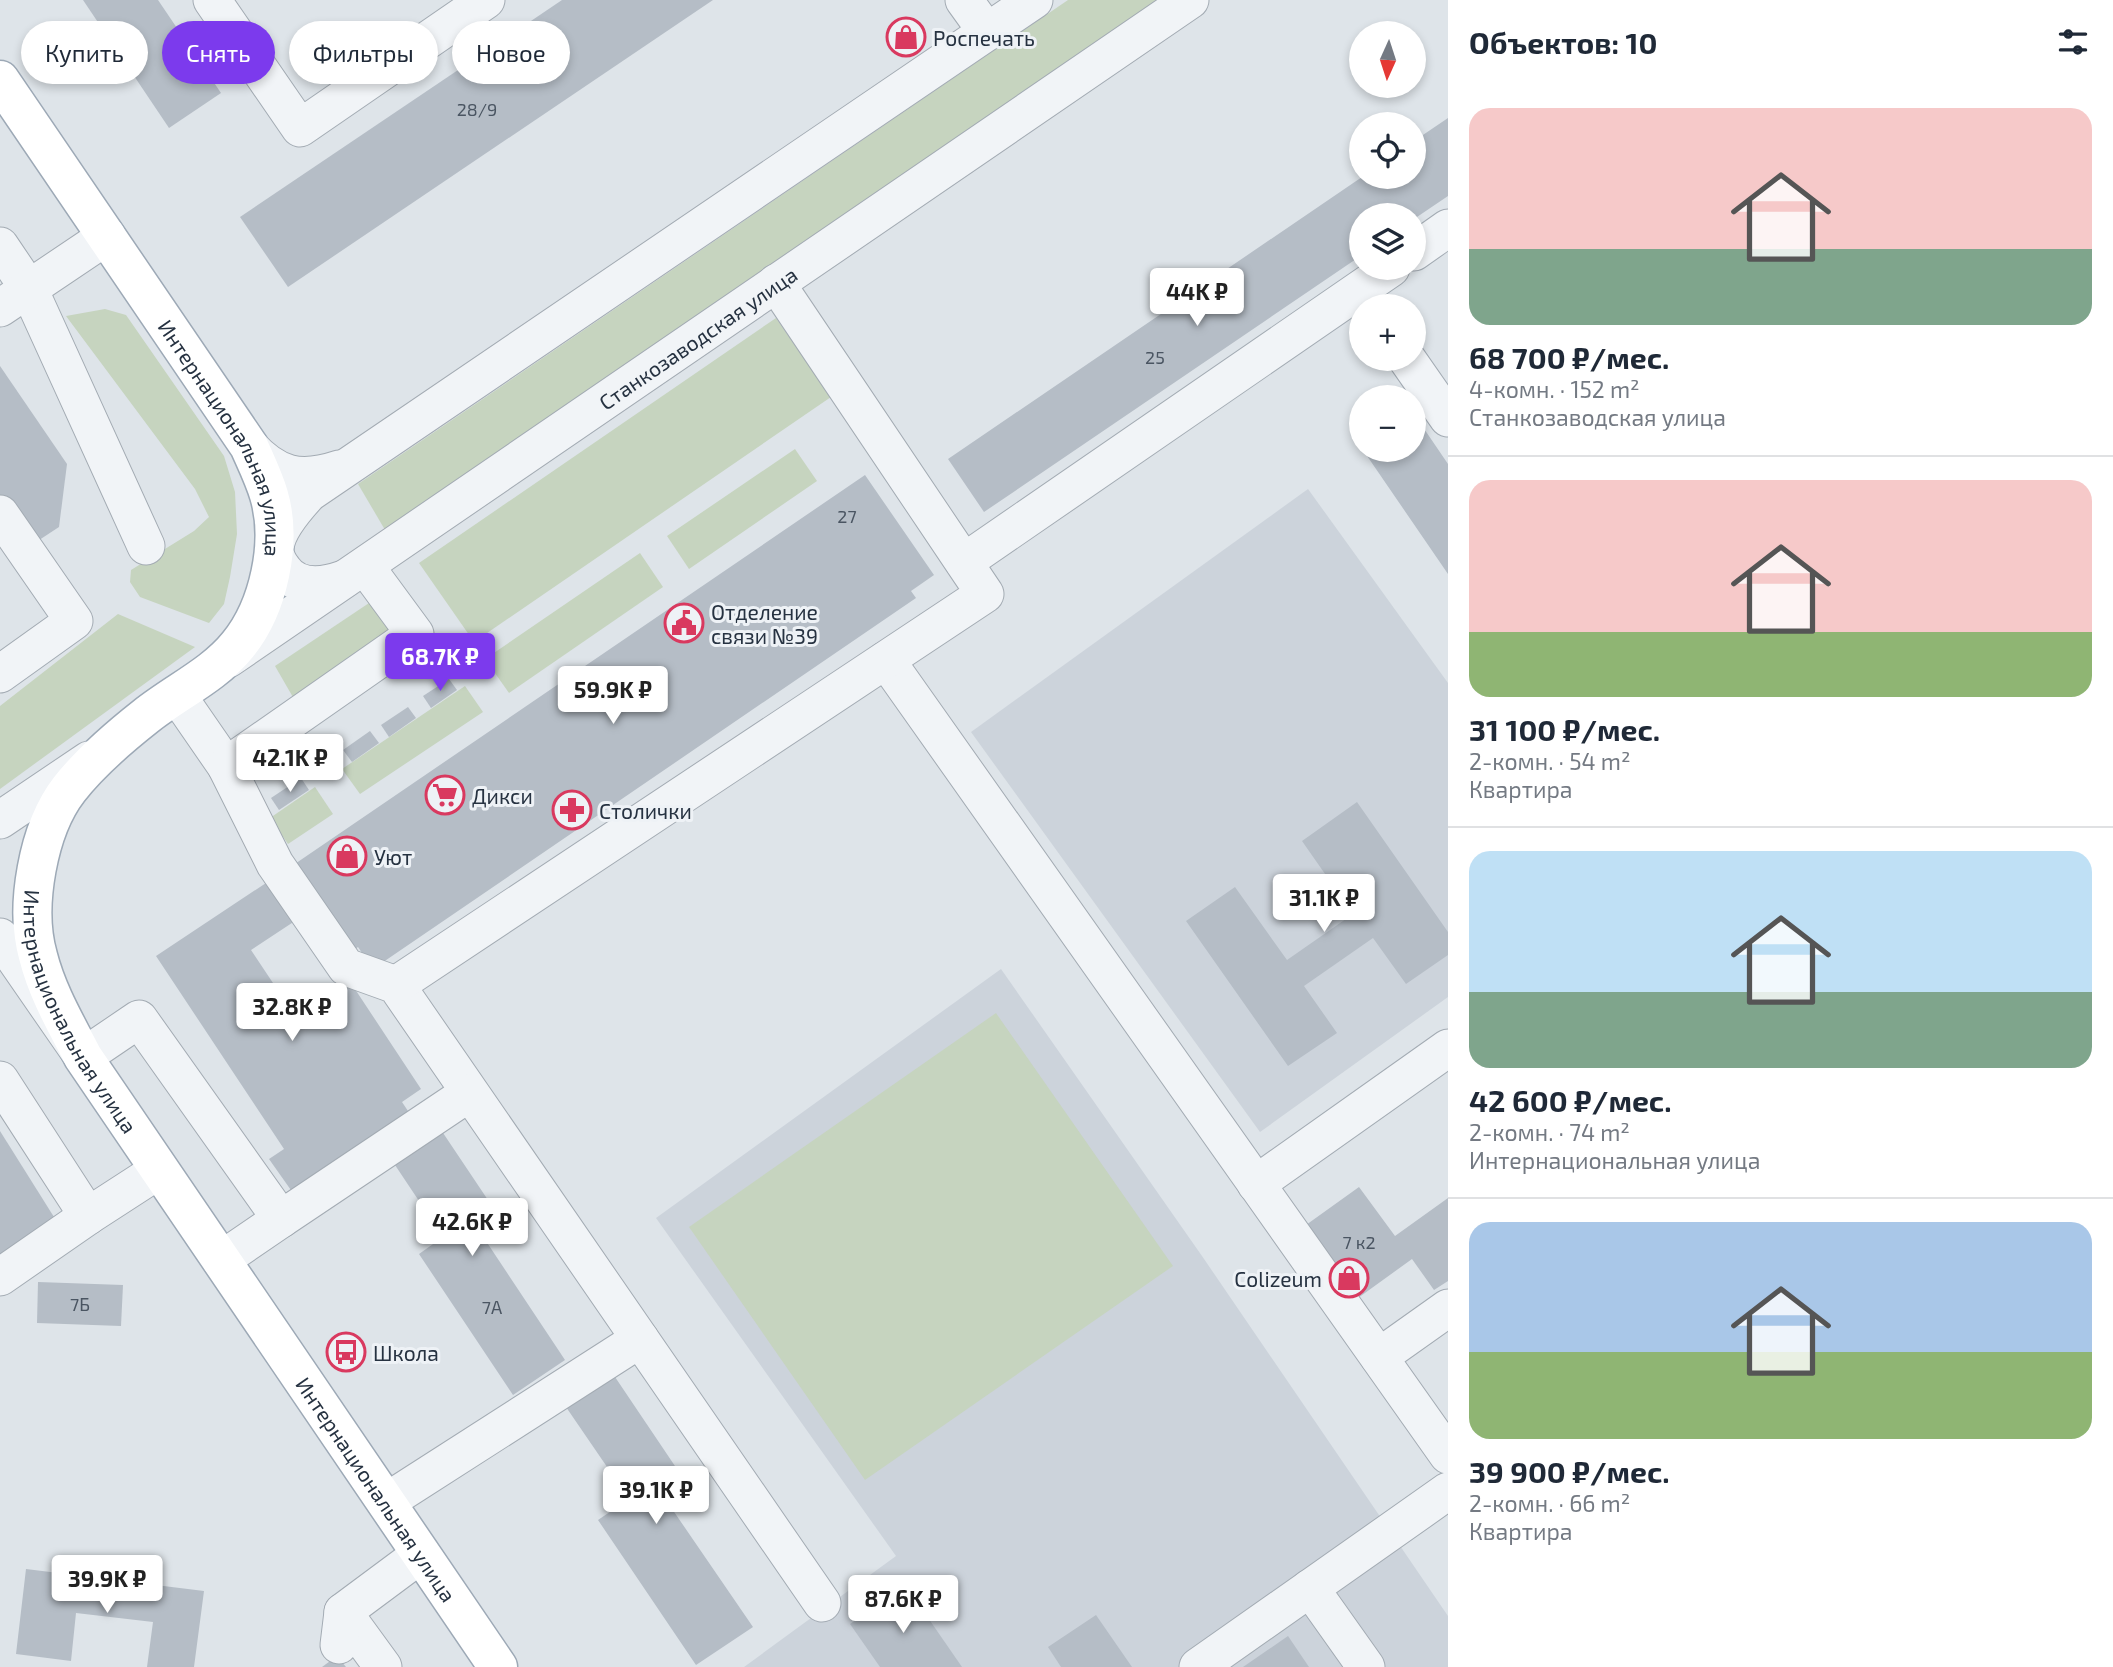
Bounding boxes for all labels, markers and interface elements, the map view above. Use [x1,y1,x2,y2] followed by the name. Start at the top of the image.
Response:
[885,16,927,58] shop icon: Роспечать
[21,21,148,84] chip: Купить
[162,21,275,84] chip: Снять
[289,21,438,84] chip: Фильтры
[452,21,570,84] chip: Новое
[1349,21,1426,98] north arrow
[1349,21,1426,462] map controls
[2054,23,2092,61] icon: filters
[1469,24,1657,60] text: Объектов: 10
[933,25,1035,50] place label: Роспечать
[457,98,497,120] house number: 28/9
[1349,112,1426,189] button: locate
[1718,154,1844,280] icon: home
[1349,203,1426,280] button: layers
[594,261,801,414] street label: Станкозаводская улица
[1148,268,1246,328] pin: 44K ₽
[1166,277,1228,305] text: 44K ₽
[1349,294,1426,371] button: +
[154,314,287,558] street label: Интернациональная улица
[1469,339,1669,375] text: 68 700 ₽/мес.
[1145,346,1165,368] house number: 25
[1469,375,1640,403] text: 4-комн. · 152 m²
[1349,385,1426,462] button: −
[1469,403,1726,431] text: Станкозаводская улица
[837,505,857,527] house number: 27
[1718,526,1844,652] icon: home
[711,599,818,648] place label: Отделение связи №39
[663,602,705,644] public building icon: Отделение связи №39
[375,634,505,693] pin: 68.7K ₽
[401,642,479,670] text: 68.7K ₽
[548,666,678,726] pin: 59.9K ₽
[574,675,652,703] text: 59.9K ₽
[1469,711,1660,747] text: 31 100 ₽/мес.
[225,734,355,794] pin: 42.1K ₽
[252,743,328,771] text: 42.1K ₽
[1469,747,1630,775] text: 2-комн. · 54 m²
[424,774,466,816] supermarket icon: Дикси
[1469,775,1573,803] text: Квартира
[472,783,533,808] place label: Дикси
[551,789,593,831] pharmacy icon: Столички
[599,798,692,823] place label: Столички
[326,835,368,877] shop icon: Уют
[374,844,412,869] place label: Уют
[1259,874,1389,934] pin: 31.1K ₽
[1289,883,1359,911] text: 31.1K ₽
[20,889,143,1137] street label: Интернациональная улица
[1718,897,1844,1023] icon: home
[227,984,357,1043] pin: 32.8K ₽
[252,992,332,1020] text: 32.8K ₽
[1469,1082,1671,1118] text: 42 600 ₽/мес.
[1469,1118,1630,1146] text: 2-комн. · 74 m²
[1469,1146,1760,1174] text: Интернациональная улица
[407,1198,537,1258] pin: 42.6K ₽
[432,1207,512,1235] text: 42.6K ₽
[1343,1231,1376,1253] house number: 7 к2
[1328,1257,1370,1299] shop icon: Colizeum
[1234,1266,1322,1291] place label: Colizeum
[1718,1268,1844,1394] icon: home
[70,1293,90,1315] house number: 7Б
[482,1296,503,1318] house number: 7А
[325,1331,367,1373] bus stop icon: Школа
[373,1340,439,1365] place label: Школа
[292,1372,462,1606] street label: Интернациональная улица
[1469,1453,1670,1489] text: 39 900 ₽/мес.
[591,1466,721,1526] pin: 39.1K ₽
[619,1475,693,1503] text: 39.1K ₽
[1469,1489,1630,1517] text: 2-комн. · 66 m²
[1469,1517,1573,1545] text: Квартира
[42,1556,172,1615] pin: 39.9K ₽
[68,1564,146,1592] text: 39.9K ₽
[838,1576,968,1635] pin: 87.6K ₽
[864,1584,942,1612] text: 87.6K ₽

